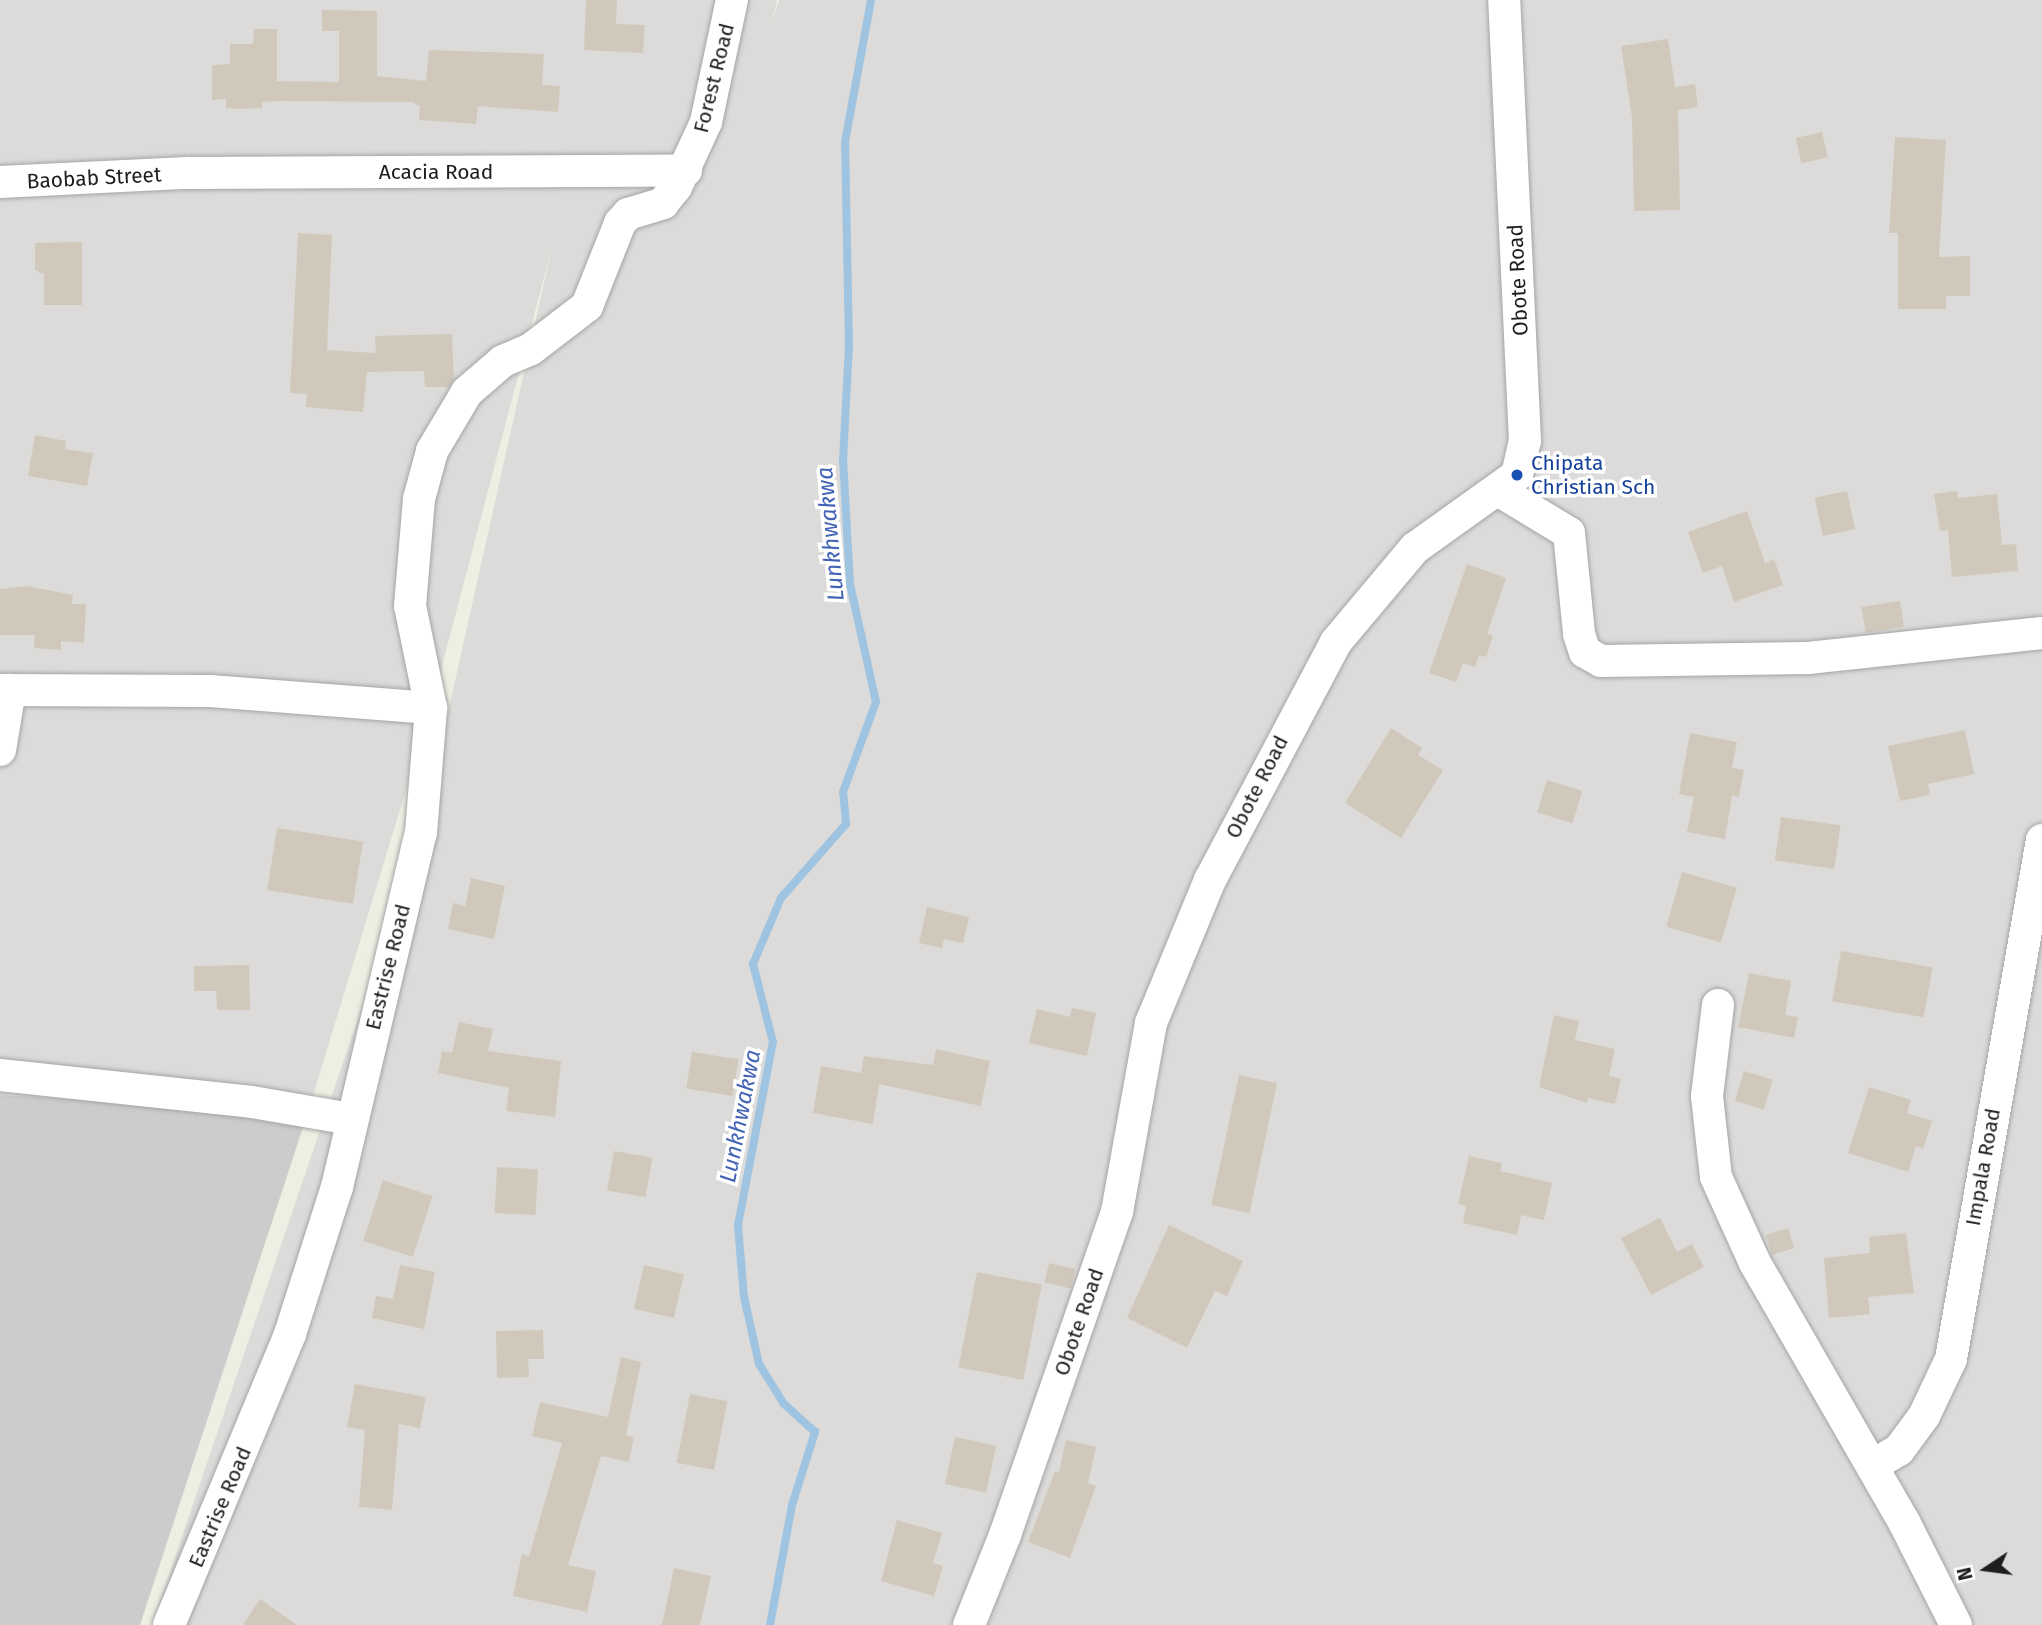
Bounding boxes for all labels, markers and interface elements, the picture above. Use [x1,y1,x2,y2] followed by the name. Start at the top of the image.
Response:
[688,21,740,135] street label: Forest Road
[379,159,493,185] street label: Acacia Road
[26,162,162,194] street label: Baobab Street
[1502,223,1534,337] street label: Obote Road
[1531,450,1655,500] place label: Chipata Christian Sch
[810,466,850,602] water label: Lunkhwakwa
[1509,467,1525,483] marker: Chipata Christian Sch
[1220,731,1294,843] street label: Obote Road
[360,901,416,1033] street label: Eastrise Road
[714,1047,766,1185] water label: Lunkhwakwa
[1960,1106,2006,1228] street label: Impala Road
[1049,1265,1109,1379] street label: Obote Road
[183,1443,257,1571] street label: Eastrise Road
[1951,1534,2021,1604] north arrow
[1952,1565,1978,1583] text: N

